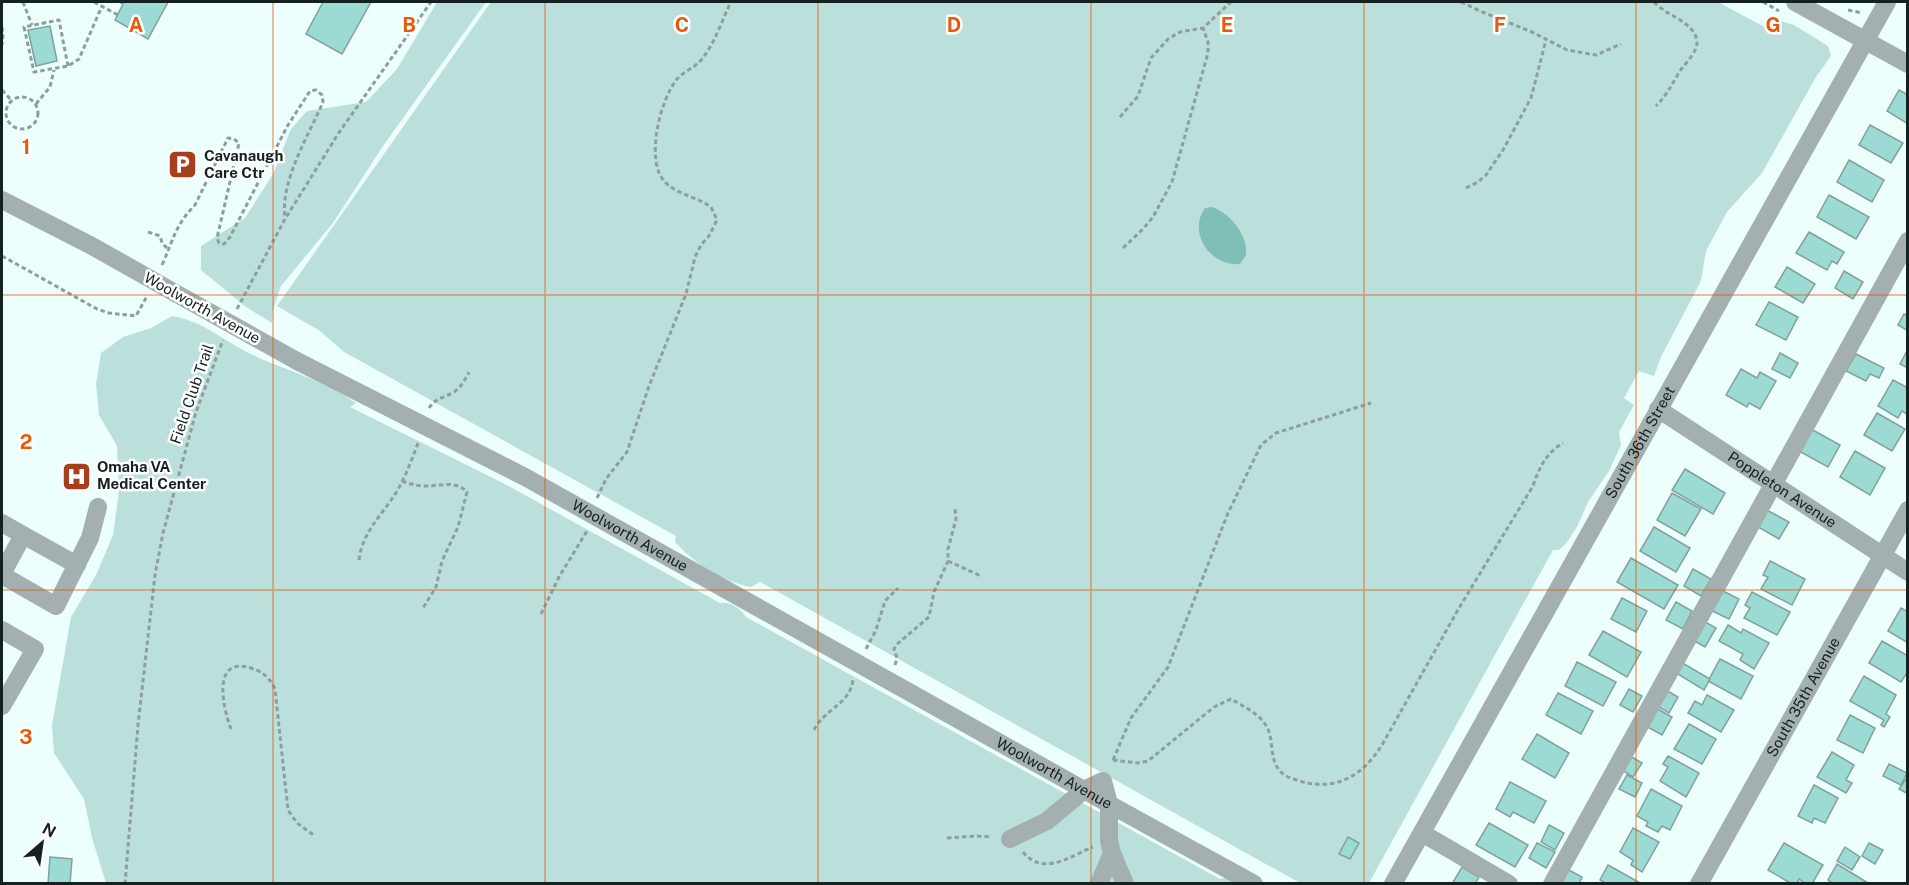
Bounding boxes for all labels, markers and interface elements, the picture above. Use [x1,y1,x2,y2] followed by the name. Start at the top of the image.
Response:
[129,13,143,37] text: A
[402,13,416,37] text: B
[675,13,689,37] text: C
[947,13,961,37] text: D
[1221,13,1233,37] text: E
[1494,13,1506,37] text: F
[1765,13,1781,37] text: G
[22,135,30,159] text: 1
[204,147,283,181] place label: Cavanaugh Care Ctr
[167,149,199,181] parking icon: Cavanaugh Care Ctr
[141,269,263,347] street label: Woolworth Avenue
[166,342,217,446] street label: Field Club Trail
[1602,383,1678,501] street label: South 36th Street
[20,430,32,454] text: 2
[1725,448,1840,531] street label: Poppleton Avenue
[97,458,206,492] place label: Omaha VA Medical Center
[60,460,92,492] hospital icon: Omaha VA Medical Center
[569,496,691,575] street label: Woolworth Avenue
[1763,634,1843,760] street label: South 35th Avenue
[19,725,33,749] text: 3
[993,733,1115,812] street label: Woolworth Avenue
[12,813,72,873] north arrow
[39,819,59,842] text: N

